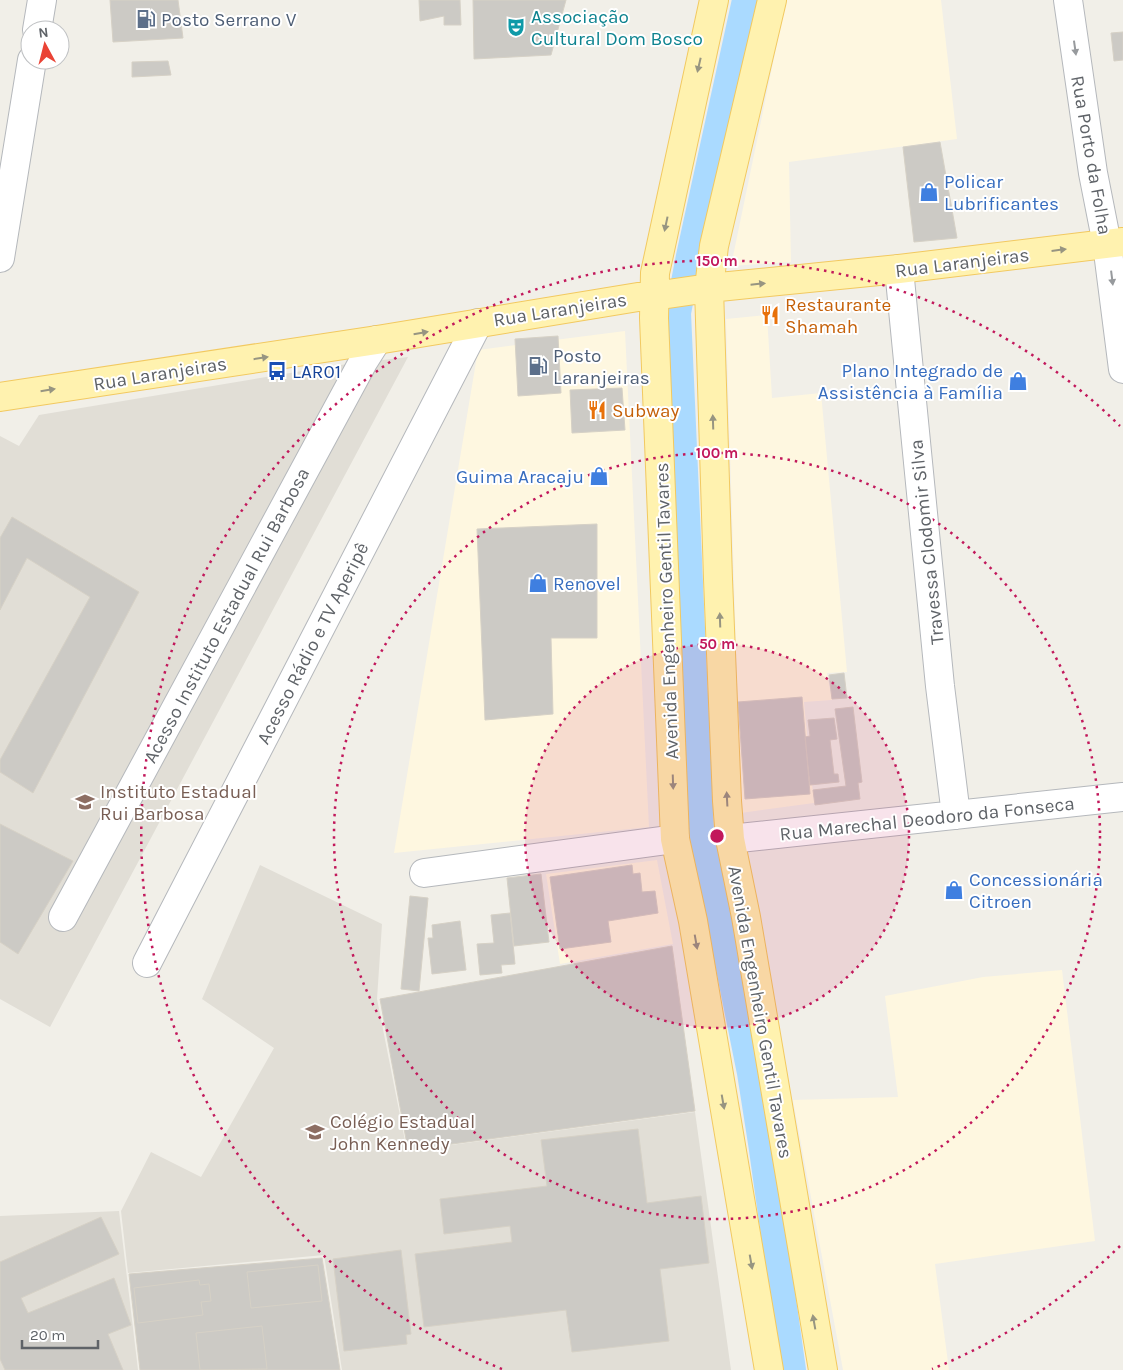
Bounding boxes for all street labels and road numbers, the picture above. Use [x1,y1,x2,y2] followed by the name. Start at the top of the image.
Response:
[1066,74,1116,236] street label: Rua Porto da Folha
[894,244,1030,282] street label: Rua Laranjeiras
[492,289,629,331] street label: Rua Laranjeiras
[92,353,229,395] street label: Rua Laranjeiras
[905,438,949,645] street label: Travessa Clodomir Silva
[651,462,683,760] street label: Avenida Engenheiro Gentil Tavares
[139,464,314,767] street label: Acesso Instituto Estadual Rui Barbosa
[252,539,373,748] street label: Acesso Rádio e TV Aperipê
[779,793,1076,845] street label: Rua Marechal Deodoro da Fonseca
[723,864,797,1160] street label: Avenida Engenheiro Gentil Tavares

